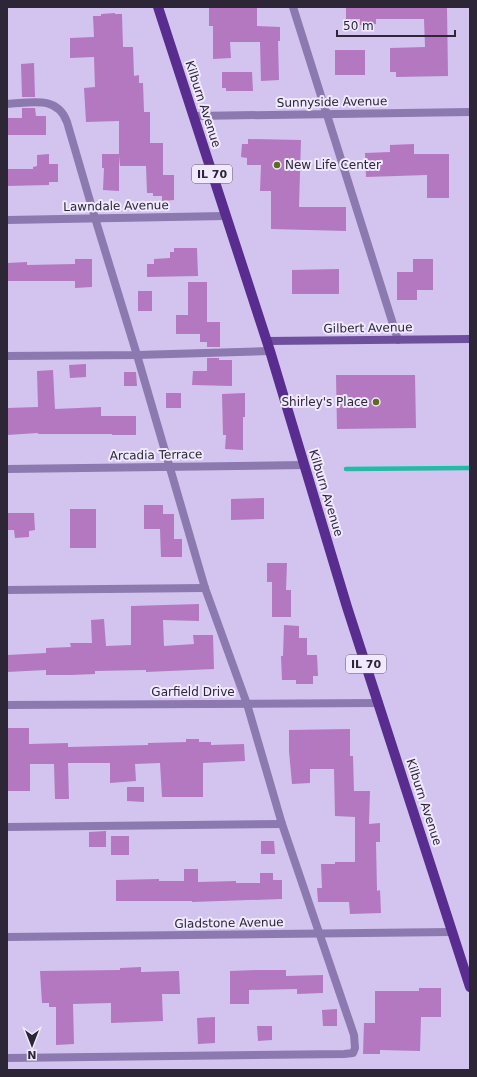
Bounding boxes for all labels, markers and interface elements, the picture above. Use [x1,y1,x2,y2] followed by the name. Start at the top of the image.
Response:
[337,12,455,38] scale bar
[343,19,374,33] text: 50 m
[182,59,224,149] street label: Kilburn Avenue
[277,94,387,110] street label: Sunnyside Avenue
[285,158,381,172] place label: New Life Center
[272,160,282,170] marker: New Life Center
[192,165,232,183] road number: IL 70
[63,198,169,214] street label: Lawndale Avenue
[323,320,413,336] street label: Gilbert Avenue
[281,395,368,409] place label: Shirley's Place
[371,397,381,407] marker: Shirley's Place
[110,447,202,463] street label: Arcadia Terrace
[306,448,346,538] street label: Kilburn Avenue
[346,655,386,673] road number: IL 70
[151,685,235,699] street label: Garfield Drive
[403,757,445,847] street label: Kilburn Avenue
[174,915,284,931] street label: Gladstone Avenue
[12,1025,52,1065] north arrow
[27,1048,37,1061] text: N

